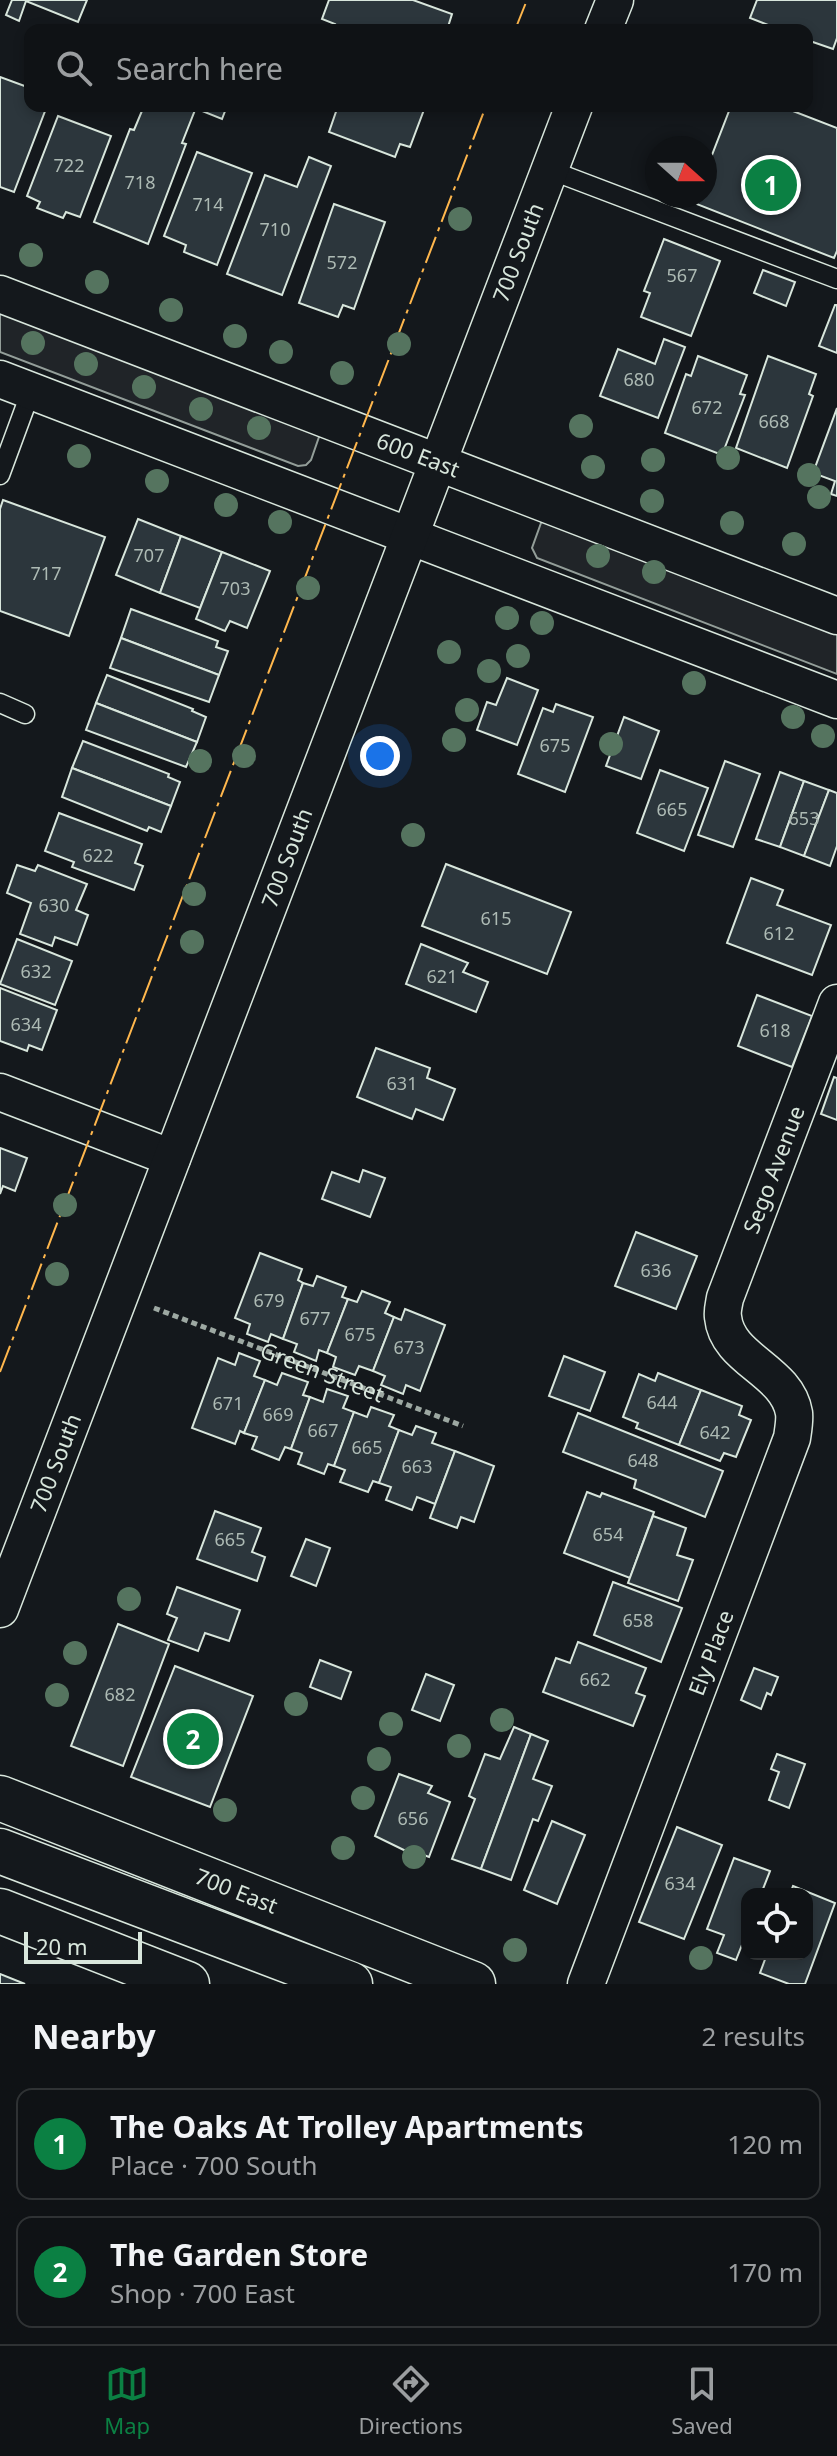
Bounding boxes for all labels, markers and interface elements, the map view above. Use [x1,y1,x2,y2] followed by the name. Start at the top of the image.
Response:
[24,24,813,112] search box
[52,46,96,90] icon: search
[116,48,283,89] text: Search here
[645,136,717,208] north arrow
[54,153,84,177] house number: 722
[745,155,797,215] pin: 1
[125,170,155,194] house number: 718
[193,192,223,216] house number: 714
[485,198,550,306] street label: 700 South
[260,217,290,241] house number: 710
[327,250,357,274] house number: 572
[667,263,697,287] house number: 567
[624,367,654,391] house number: 680
[692,395,722,419] house number: 672
[759,409,789,433] house number: 668
[373,424,464,483] street label: 600 East
[134,543,164,567] house number: 707
[31,561,61,585] house number: 717
[220,576,250,600] house number: 703
[540,733,570,757] house number: 675
[360,736,400,776] your location
[657,797,687,821] house number: 665
[253,804,318,912] street label: 700 South
[789,806,819,830] house number: 653
[83,843,113,867] house number: 622
[39,893,69,917] house number: 630
[481,906,511,930] house number: 615
[764,921,794,945] house number: 612
[21,959,51,983] house number: 632
[427,964,457,988] house number: 621
[11,1012,41,1036] house number: 634
[760,1018,790,1042] house number: 618
[387,1071,417,1095] house number: 631
[735,1101,811,1237] street label: Sego Avenue
[641,1258,671,1282] house number: 636
[254,1288,284,1312] house number: 679
[300,1306,330,1330] house number: 677
[345,1322,375,1346] house number: 675
[256,1334,389,1409] street label: Green Street
[394,1335,424,1359] house number: 673
[647,1390,677,1414] house number: 644
[213,1391,243,1415] house number: 671
[263,1402,293,1426] house number: 669
[22,1409,87,1517] street label: 700 South
[308,1418,338,1442] house number: 667
[700,1420,730,1444] house number: 642
[352,1435,382,1459] house number: 665
[628,1448,658,1472] house number: 648
[402,1454,432,1478] house number: 663
[593,1522,623,1546] house number: 654
[215,1527,245,1551] house number: 665
[680,1605,740,1699] street label: Ely Place
[623,1608,653,1632] house number: 658
[580,1667,610,1691] house number: 662
[105,1682,135,1706] house number: 682
[167,1709,219,1769] pin: 2
[398,1806,428,1830] house number: 656
[191,1860,283,1920] street label: 700 East
[665,1871,695,1895] house number: 634
[741,1888,813,1960] map controls
[741,1888,813,1960] button: locate
[24,1928,142,1964] scale bar
[36,1931,87,1961] text: 20 m
[32,2013,156,2059] text: Nearby
[701,2018,805,2054] text: 2 results
[110,2106,584,2147] text: The Oaks At Trolley Apartments
[53,2126,67,2162] text: 1
[727,2126,803,2162] text: 120 m
[110,2147,318,2183] text: Place · 700 South
[110,2234,368,2275] text: The Garden Store
[53,2254,67,2290] text: 2
[727,2254,803,2290] text: 170 m
[110,2275,295,2311] text: Shop · 700 East
[104,2362,150,2440] tab: Map
[358,2362,463,2440] tab: Directions
[671,2362,733,2440] tab: Saved

